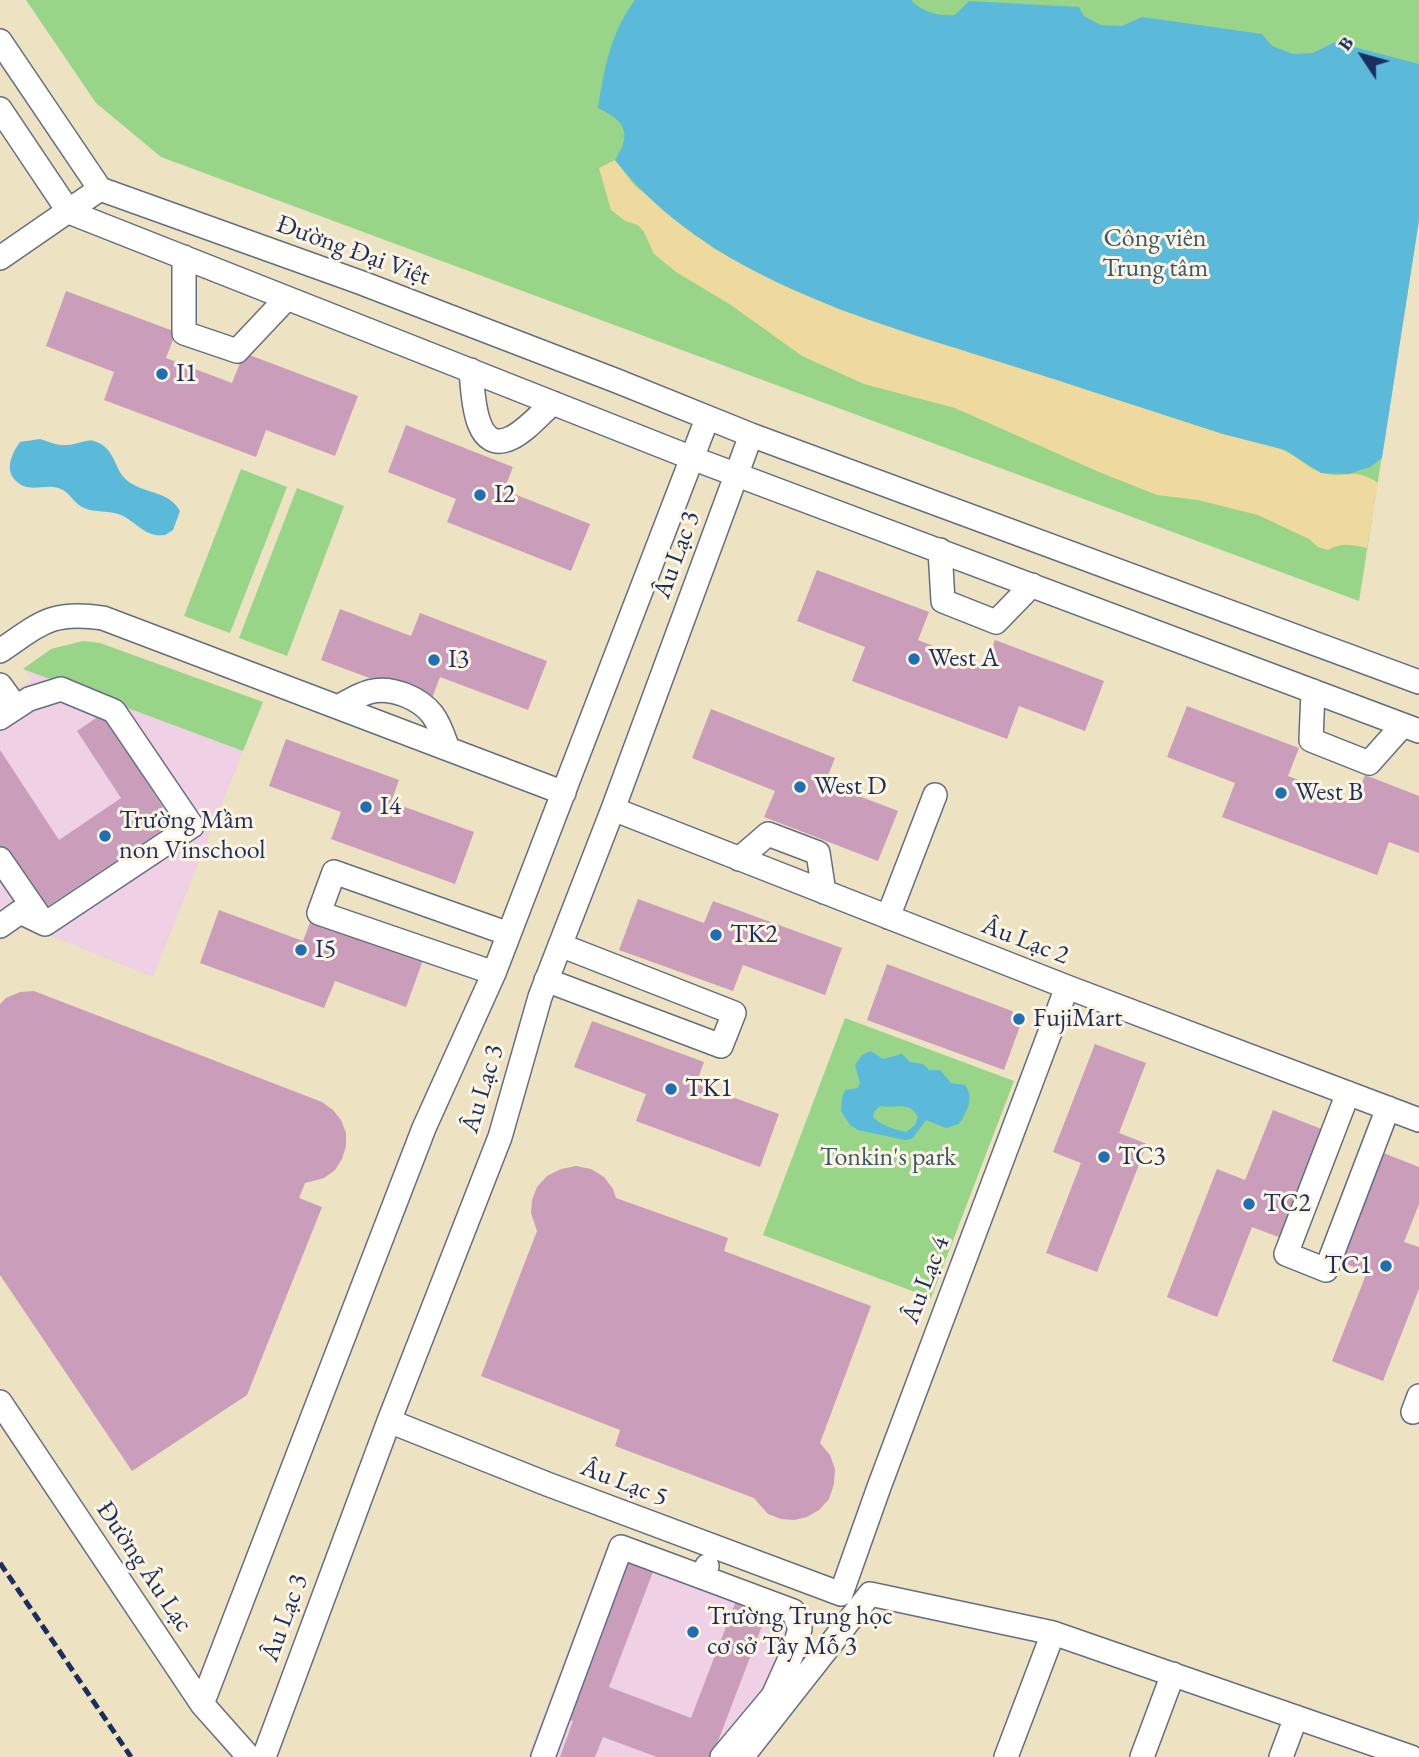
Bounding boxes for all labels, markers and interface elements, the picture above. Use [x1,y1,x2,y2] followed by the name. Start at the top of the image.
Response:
[1328,21,1398,91] north arrow
[1332,31,1359,56] text: B
[272,209,434,293] street label: Đường Đại Việt
[1102,223,1208,284] park label: Công viên Trung tâm
[176,358,197,390] place label: I1
[154,366,170,382] marker: I1
[494,479,515,511] place label: I2
[472,487,488,503] marker: I2
[647,507,707,603] street label: Âu Lạc 3
[928,643,999,675] place label: West A
[448,644,469,676] place label: I3
[906,651,922,667] marker: West A
[426,652,442,668] marker: I3
[814,771,887,803] place label: West D
[1295,777,1363,809] place label: West B
[792,779,808,795] marker: West D
[1273,785,1289,801] marker: West B
[380,791,401,823] place label: I4
[358,799,374,815] marker: I4
[119,805,266,866] place label: Trường Mầm non Vinschool
[97,828,113,844] marker: Trường Mầm non Vinschool
[977,910,1073,972] street label: Âu Lạc 2
[730,919,778,951] place label: TK2
[708,927,724,943] marker: TK2
[315,934,336,966] place label: I5
[293,942,309,958] marker: I5
[1033,1003,1122,1035] place label: FujiMart
[1011,1011,1027,1027] marker: FujiMart
[455,1041,511,1137] street label: Âu Lạc 3
[685,1073,733,1105] place label: TK1
[663,1081,679,1097] marker: TK1
[1118,1141,1166,1173] place label: TC3
[820,1142,956,1174] park label: Tonkin's park
[1096,1149,1112,1165] marker: TC3
[1263,1188,1311,1220] place label: TC2
[1241,1196,1257,1212] marker: TC2
[895,1232,957,1328] street label: Âu Lạc 4
[1324,1250,1372,1282] place label: TC1
[1378,1258,1394,1274] marker: TC1
[576,1452,672,1514] street label: Âu Lạc 5
[89,1496,199,1638] street label: Đường Âu Lạc
[255,1570,315,1666] street label: Âu Lạc 3
[707,1601,893,1662] place label: Trường Trung học cơ sở Tây Mỗ 3
[685,1624,701,1640] marker: Trường Trung học cơ sở Tây Mỗ 3

